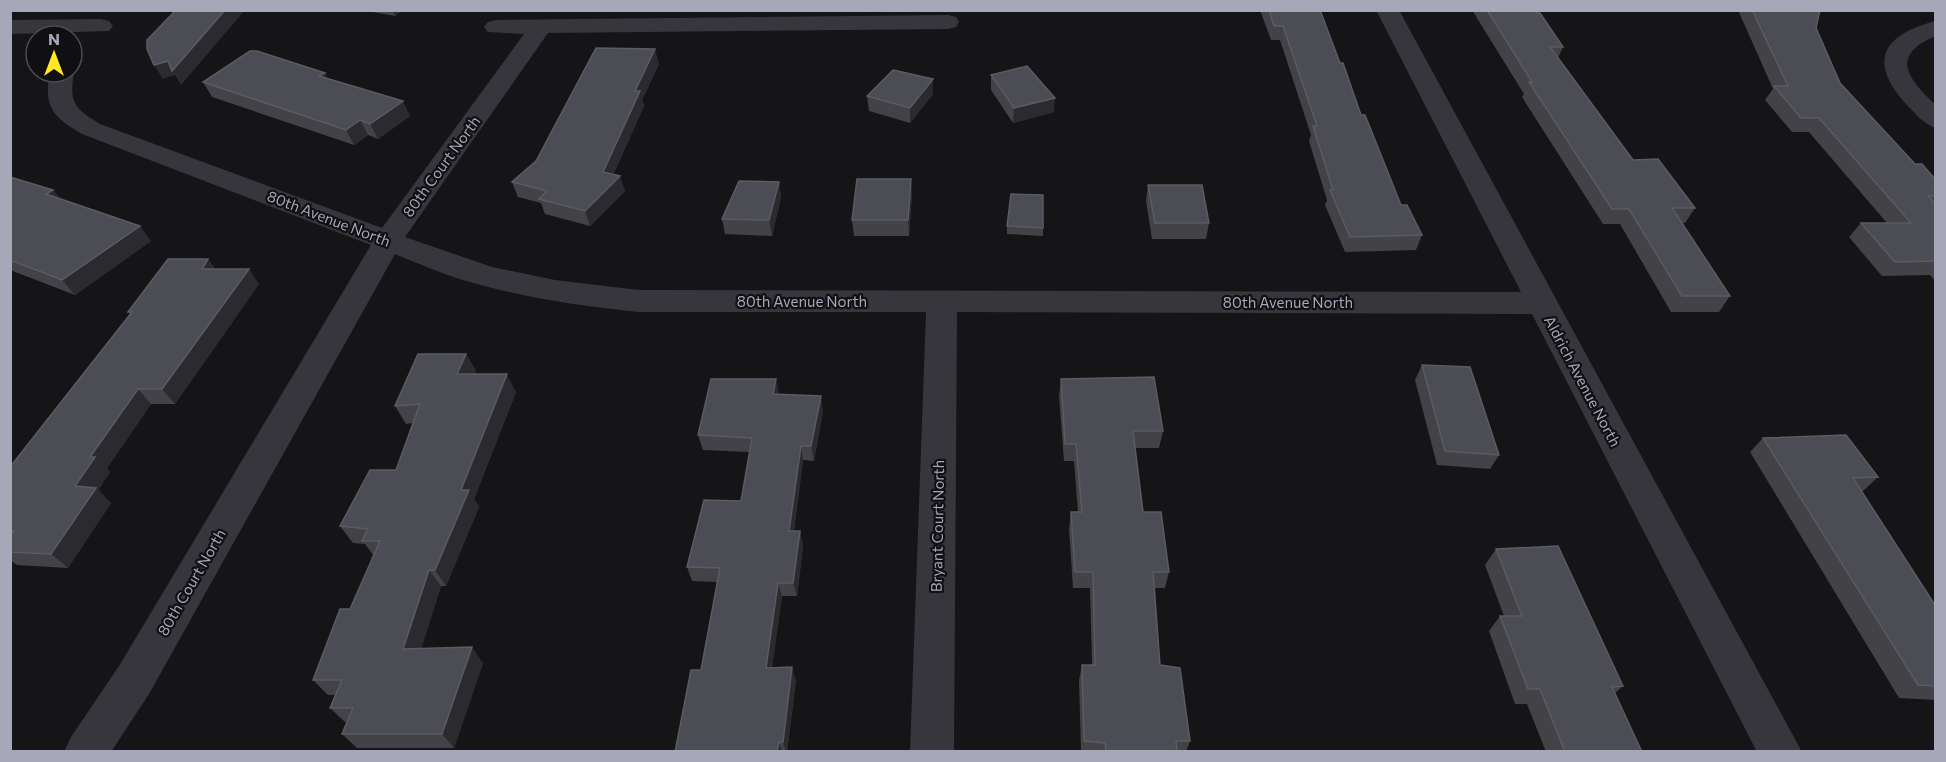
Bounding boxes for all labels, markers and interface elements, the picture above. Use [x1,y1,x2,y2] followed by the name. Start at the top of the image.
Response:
[24,24,84,84] north arrow
[48,29,60,48] text: N
[398,112,484,220] street label: 80th Court North
[265,186,393,250] street label: 80th Avenue North
[737,292,867,310] street label: 80th Avenue North
[1223,293,1353,311] street label: 80th Avenue North
[1541,313,1625,449] street label: Aldrich Avenue North
[927,460,947,592] street label: Bryant Court North
[153,525,229,639] street label: 80th Court North

